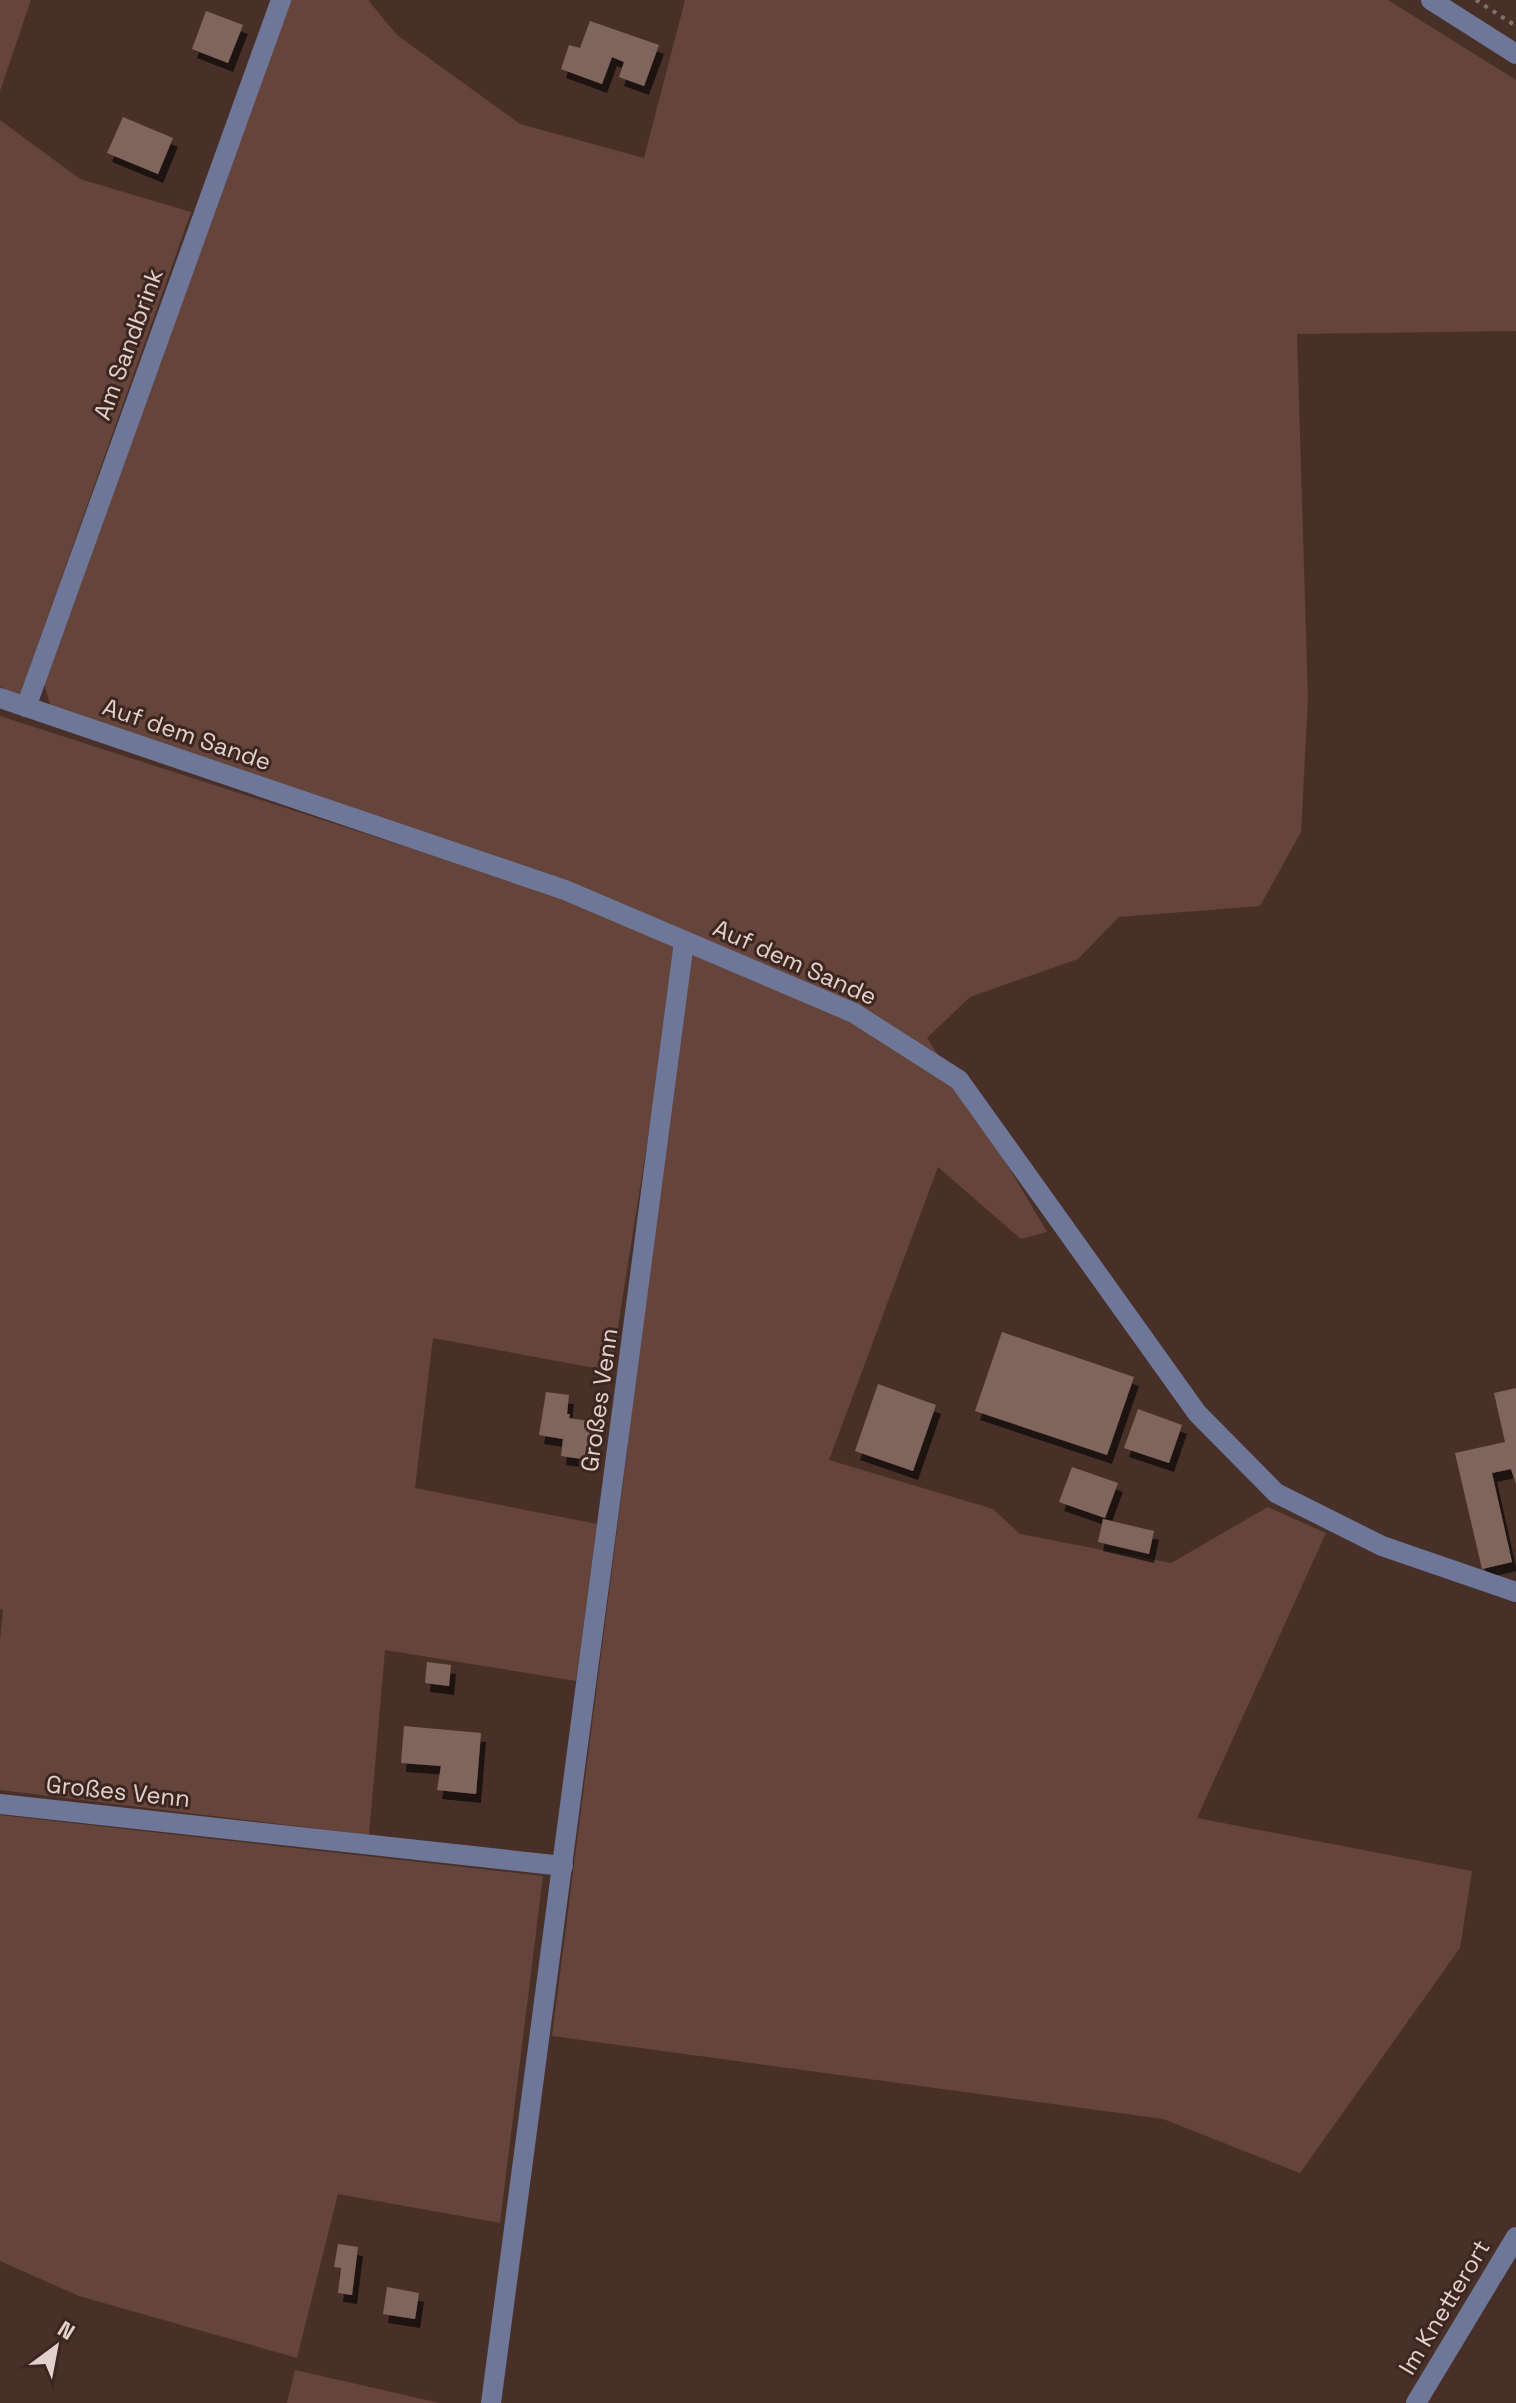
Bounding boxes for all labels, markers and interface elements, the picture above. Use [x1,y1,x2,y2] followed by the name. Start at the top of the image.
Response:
[86,264,170,424] street label: Am Sandbrink
[99,691,275,777] street label: Auf dem Sande
[708,912,882,1012] street label: Auf dem Sande
[574,1326,624,1474] street label: Großes Venn
[44,1768,192,1814] street label: Großes Venn
[1391,2234,1497,2380] street label: Im Knetterort
[16,2307,96,2387] north arrow
[53,2314,80,2346] text: N

